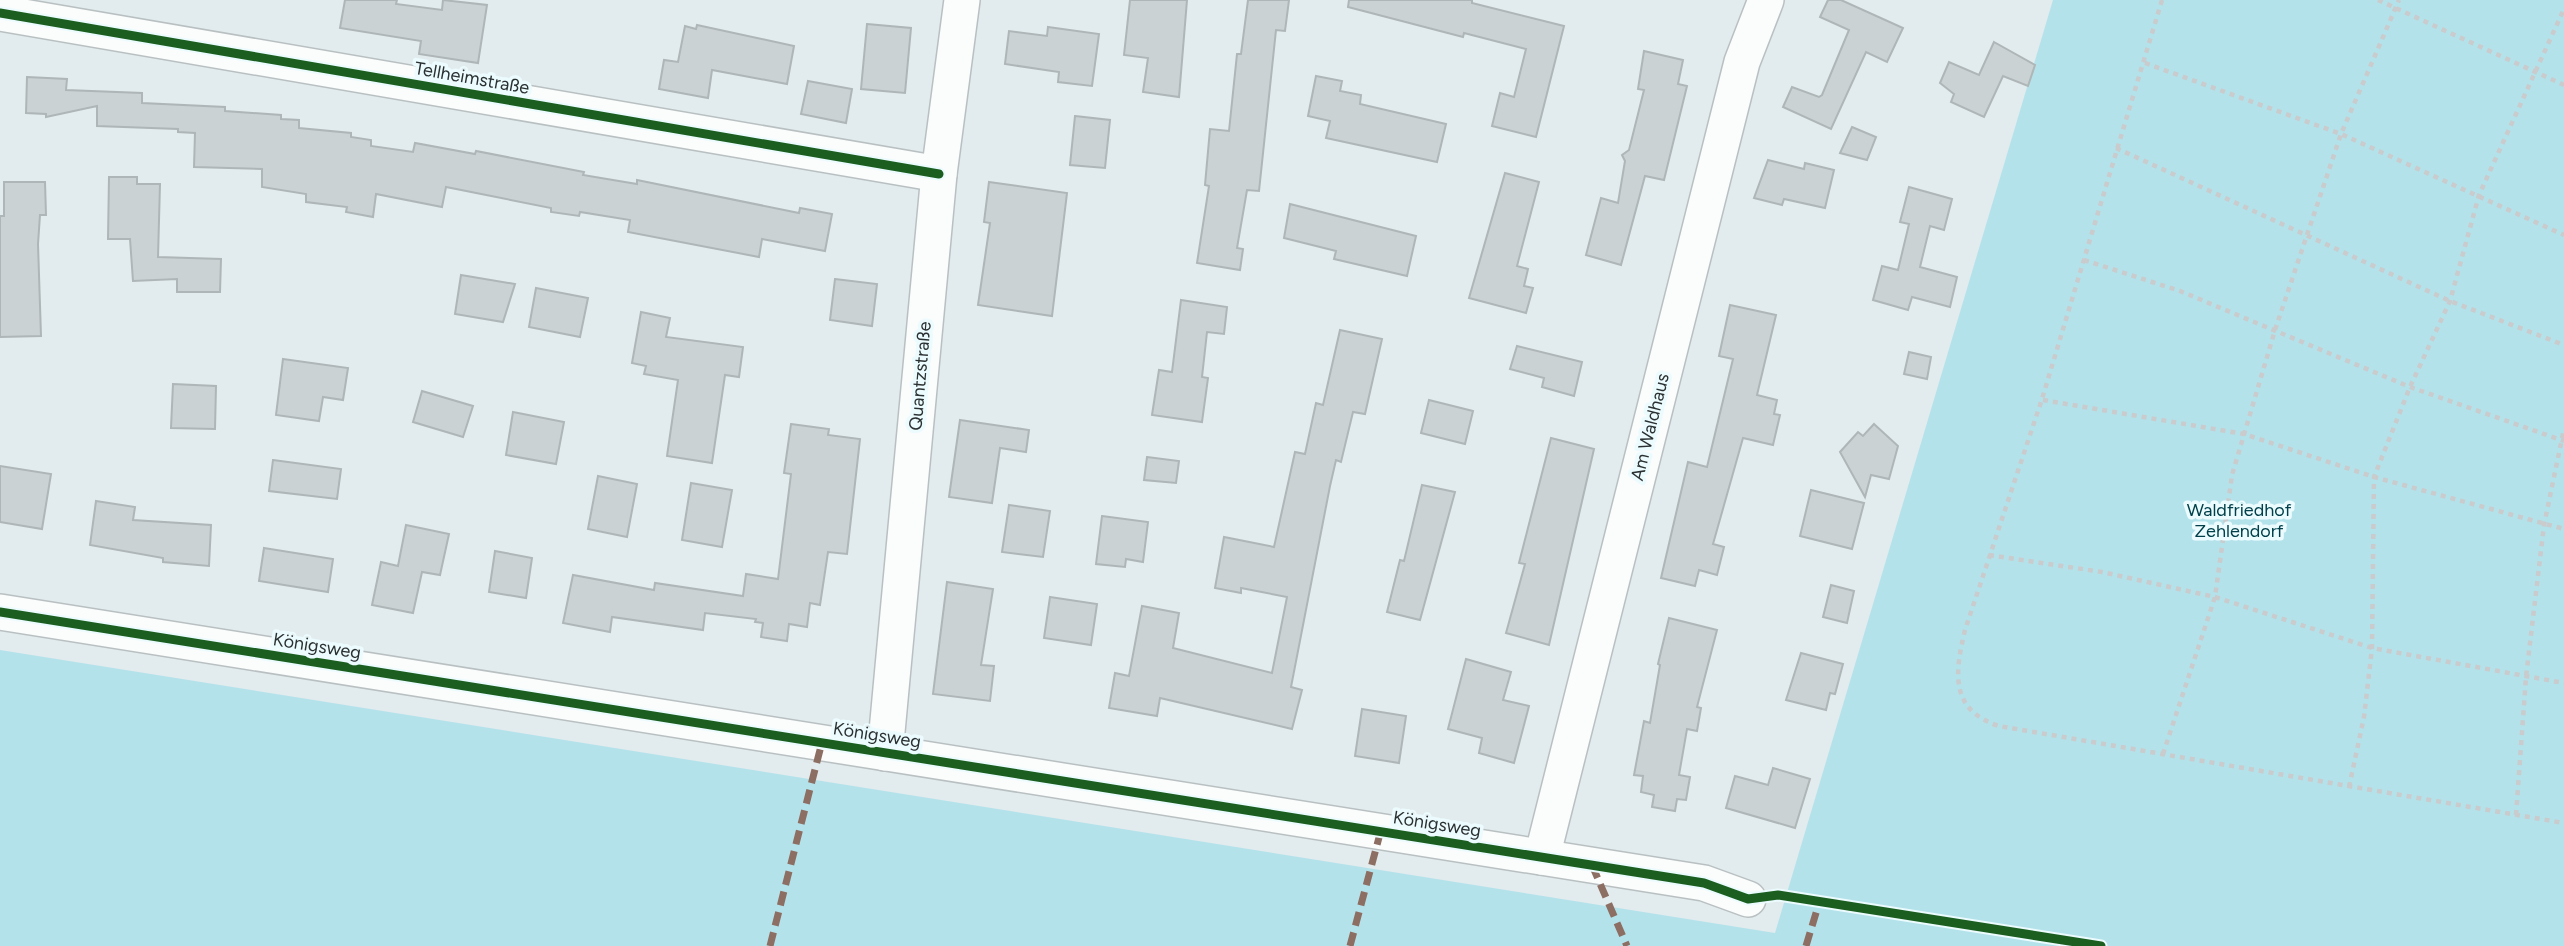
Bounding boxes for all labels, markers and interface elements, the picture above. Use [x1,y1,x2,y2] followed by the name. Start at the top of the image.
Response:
[413,57,531,99] street label: Tellheimstraße
[904,320,936,431] street label: Quantzstraße
[1626,371,1674,483] street label: Am Waldhaus
[2187,499,2292,542] park label: Waldfriedhof Zehlendorf
[271,628,363,664] street label: Königsweg
[831,717,923,753] street label: Königsweg
[1391,806,1483,842] street label: Königsweg

